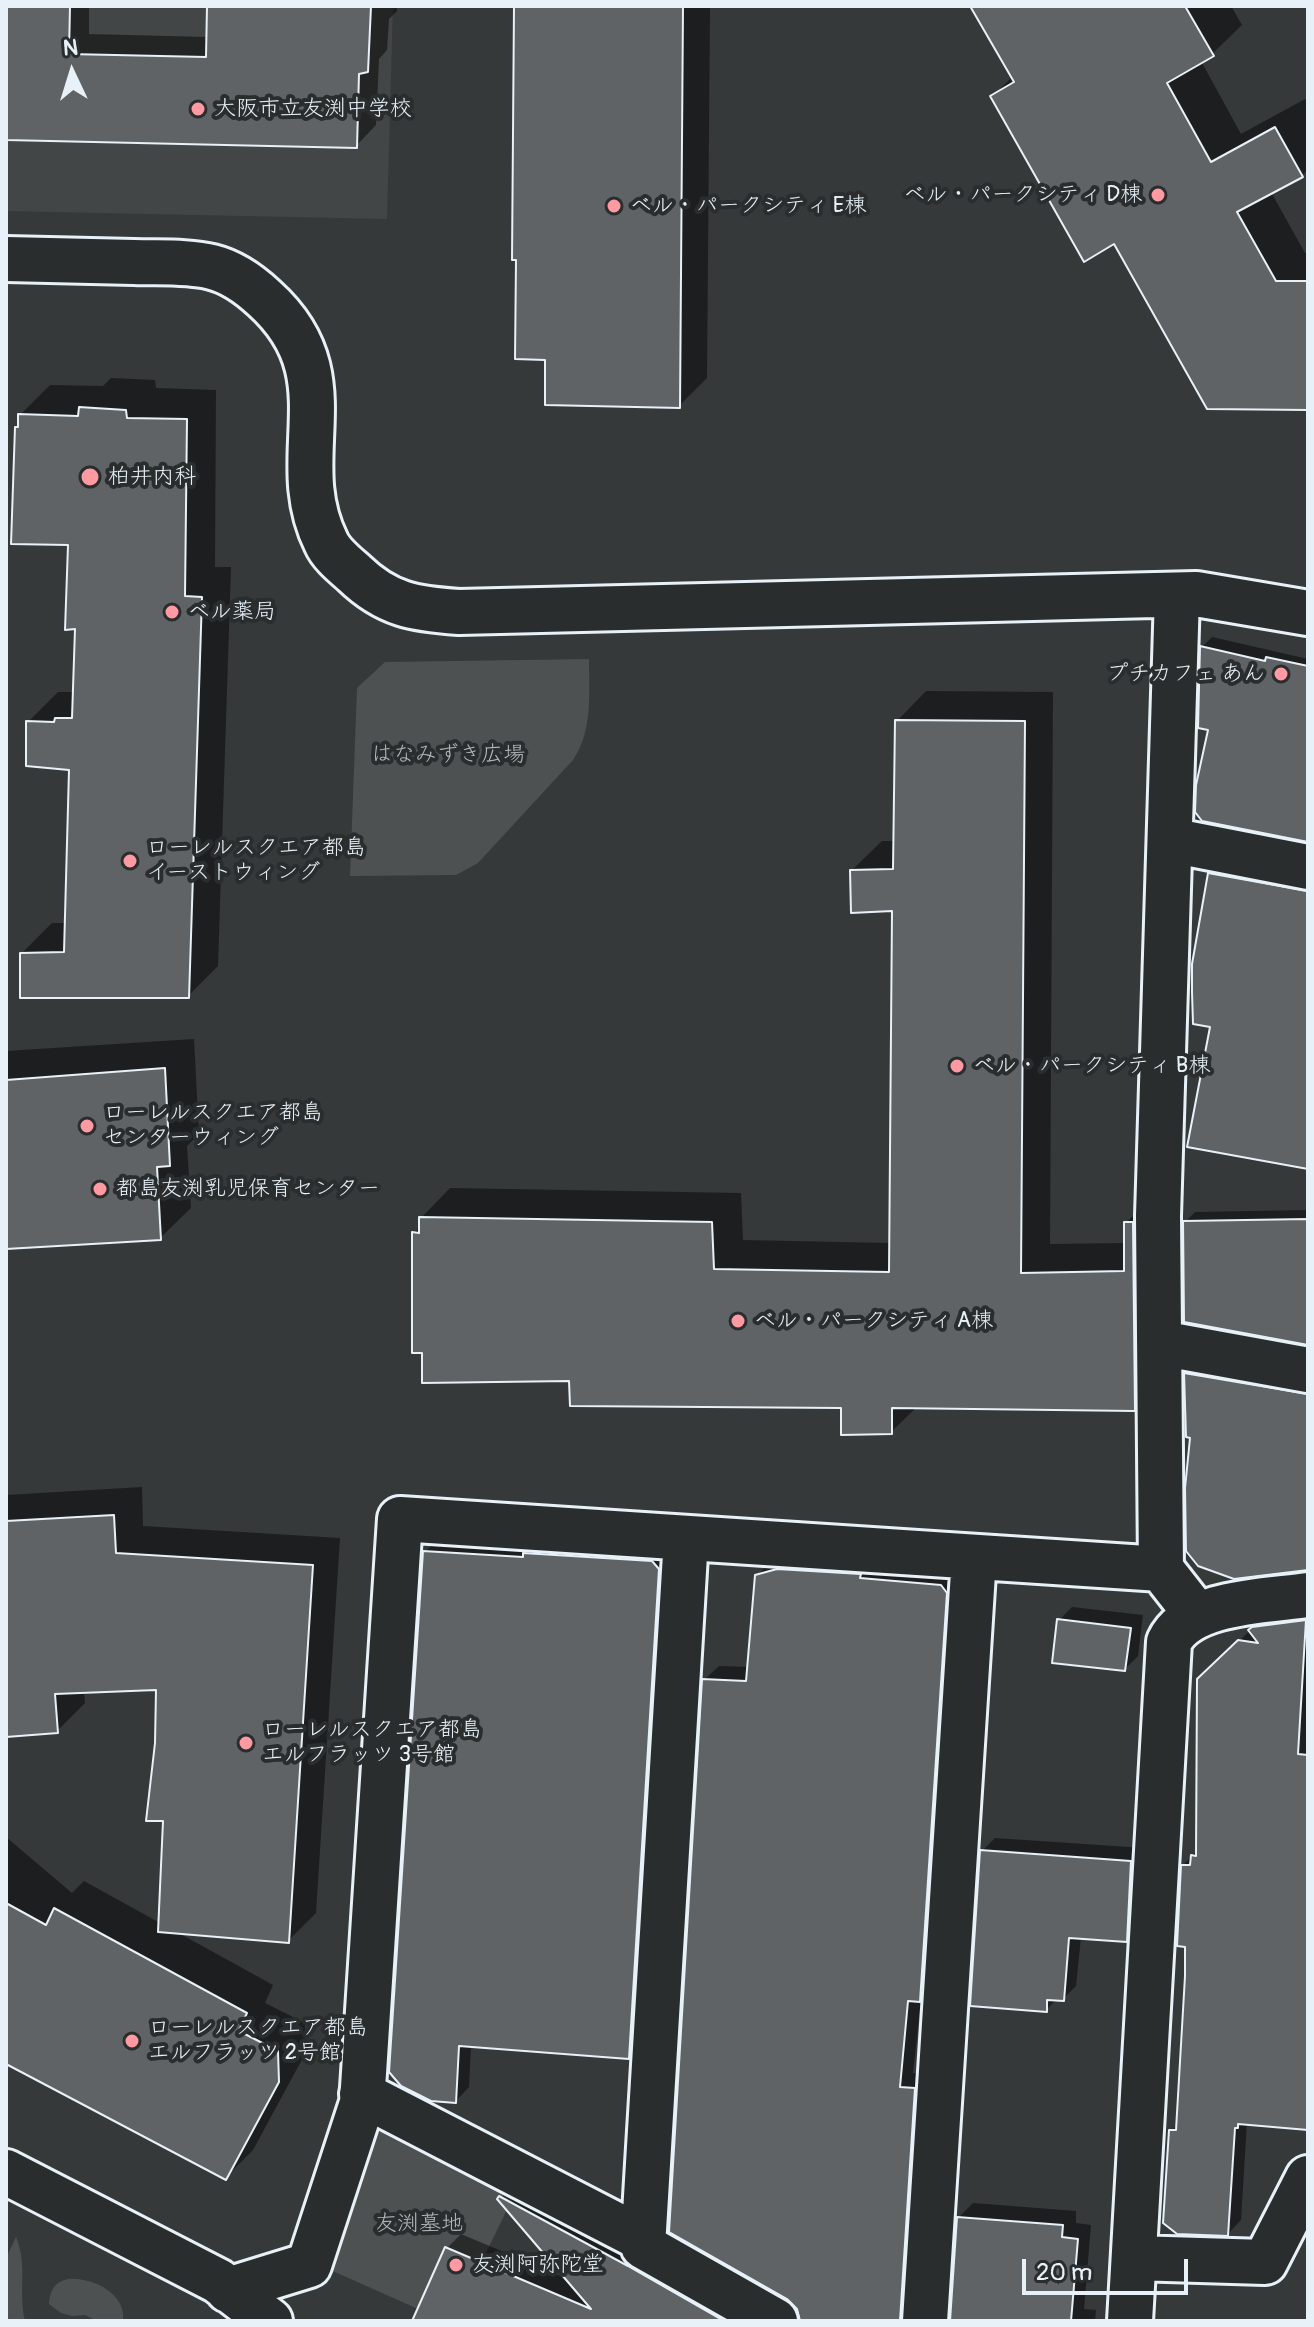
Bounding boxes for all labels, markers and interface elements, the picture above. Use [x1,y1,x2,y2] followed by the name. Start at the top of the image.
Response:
[32,32,112,112] north arrow
[62,34,79,63] text: N
[214,96,412,122] place label: 大阪市立友渕中学校
[189,100,207,118] marker: 大阪市立友渕中学校
[903,182,1142,208] place label: ベル・パークシティ D棟
[1149,186,1167,204] marker: ベル・パークシティ D棟
[630,193,866,219] place label: ベル・パークシティ E棟
[605,197,623,215] marker: ベル・パークシティ E棟
[108,464,196,490] place label: 柏井内科
[79,466,101,488] marker: 柏井内科
[188,599,276,625] place label: ベル薬局
[163,603,181,621] marker: ベル薬局
[1106,661,1265,687] place label: プチカフェ あん
[1272,665,1290,683] marker: プチカフェ あん
[371,742,525,768] park label: はなみずき広場
[146,835,366,886] place label: ローレルスクエア都島 イーストウィング
[121,852,139,870] marker: ローレルスクエア都島 イーストウィング
[973,1053,1210,1079] place label: ベル・パークシティ B棟
[948,1057,966,1075] marker: ベル・パークシティ B棟
[103,1100,323,1152] place label: ローレルスクエア都島 センターウィング
[78,1117,96,1135] marker: ローレルスクエア都島 センターウィング
[116,1176,380,1202] place label: 都島友渕乳児保育センター
[91,1180,109,1198] marker: 都島友渕乳児保育センター
[754,1308,993,1334] place label: ベル・パークシティ A棟
[729,1312,747,1330] marker: ベル・パークシティ A棟
[262,1717,482,1768] place label: ローレルスクエア都島 エルフラッツ 3号館
[237,1734,255,1752] marker: ローレルスクエア都島 エルフラッツ 3号館
[148,2015,368,2066] place label: ローレルスクエア都島 エルフラッツ 2号館
[123,2032,141,2050] marker: ローレルスクエア都島 エルフラッツ 2号館
[375,2211,463,2237] park label: 友渕墓地
[1026,2243,1192,2293] scale bar
[472,2252,604,2278] place label: 友渕阿弥陀堂
[447,2256,465,2274] marker: 友渕阿弥陀堂
[1036,2258,1092,2287] text: 20 m

